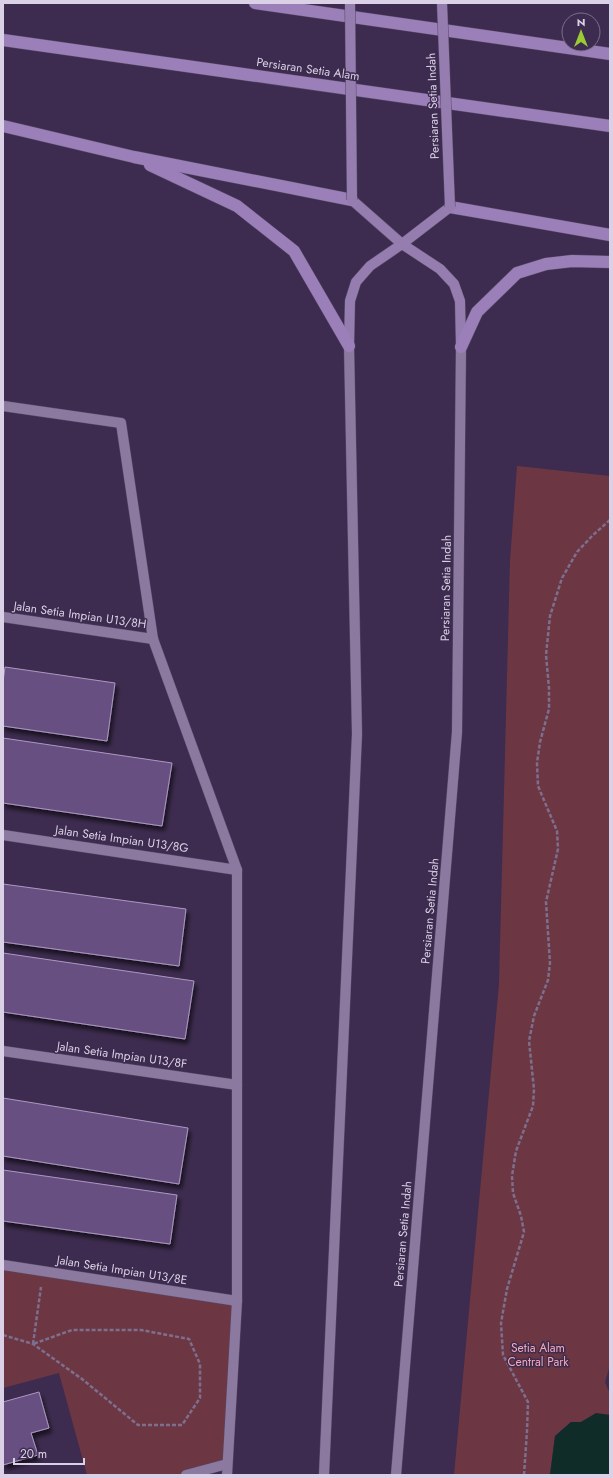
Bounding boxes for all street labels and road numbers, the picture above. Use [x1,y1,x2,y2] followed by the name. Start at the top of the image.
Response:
[255,53,361,85] street label: Persiaran Setia Alam
[422,53,444,159] street label: Persiaran Setia Indah
[436,535,456,641] street label: Persiaran Setia Indah
[11,597,147,633] street label: Jalan Setia Impian U13/8H
[52,820,190,857] street label: Jalan Setia Impian U13/8G
[416,857,444,965] street label: Persiaran Setia Indah
[54,1037,188,1073] street label: Jalan Setia Impian U13/8F
[389,1180,417,1288] street label: Persiaran Setia Indah
[54,1250,188,1289] street label: Jalan Setia Impian U13/8E

